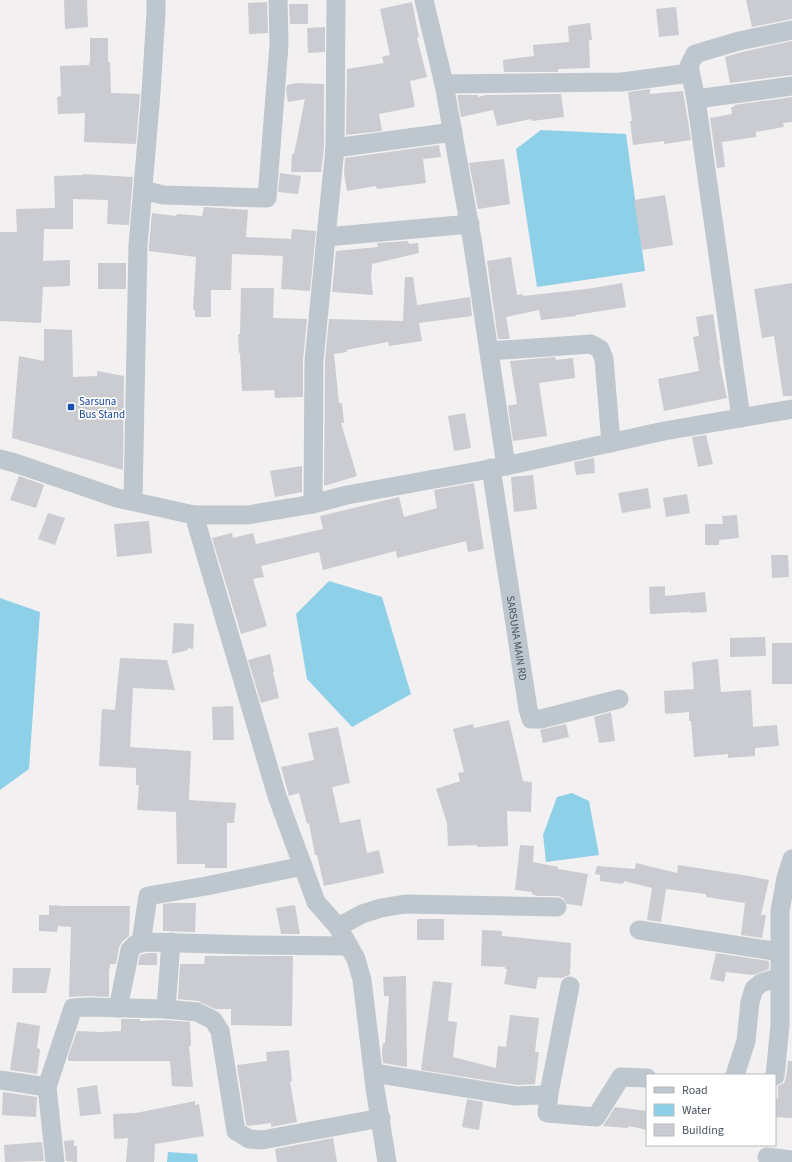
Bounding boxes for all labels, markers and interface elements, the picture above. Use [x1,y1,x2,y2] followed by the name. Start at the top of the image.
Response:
[79,394,125,422] place label: Sarsuna Bus Stand
[66,402,76,412] marker: Sarsuna Bus Stand
[503,595,531,682] street label: SARSUNA MAIN RD
[646,1074,776,1146] legend
[682,1082,708,1099] text: Road
[682,1102,712,1119] text: Water
[682,1122,724,1139] text: Building

